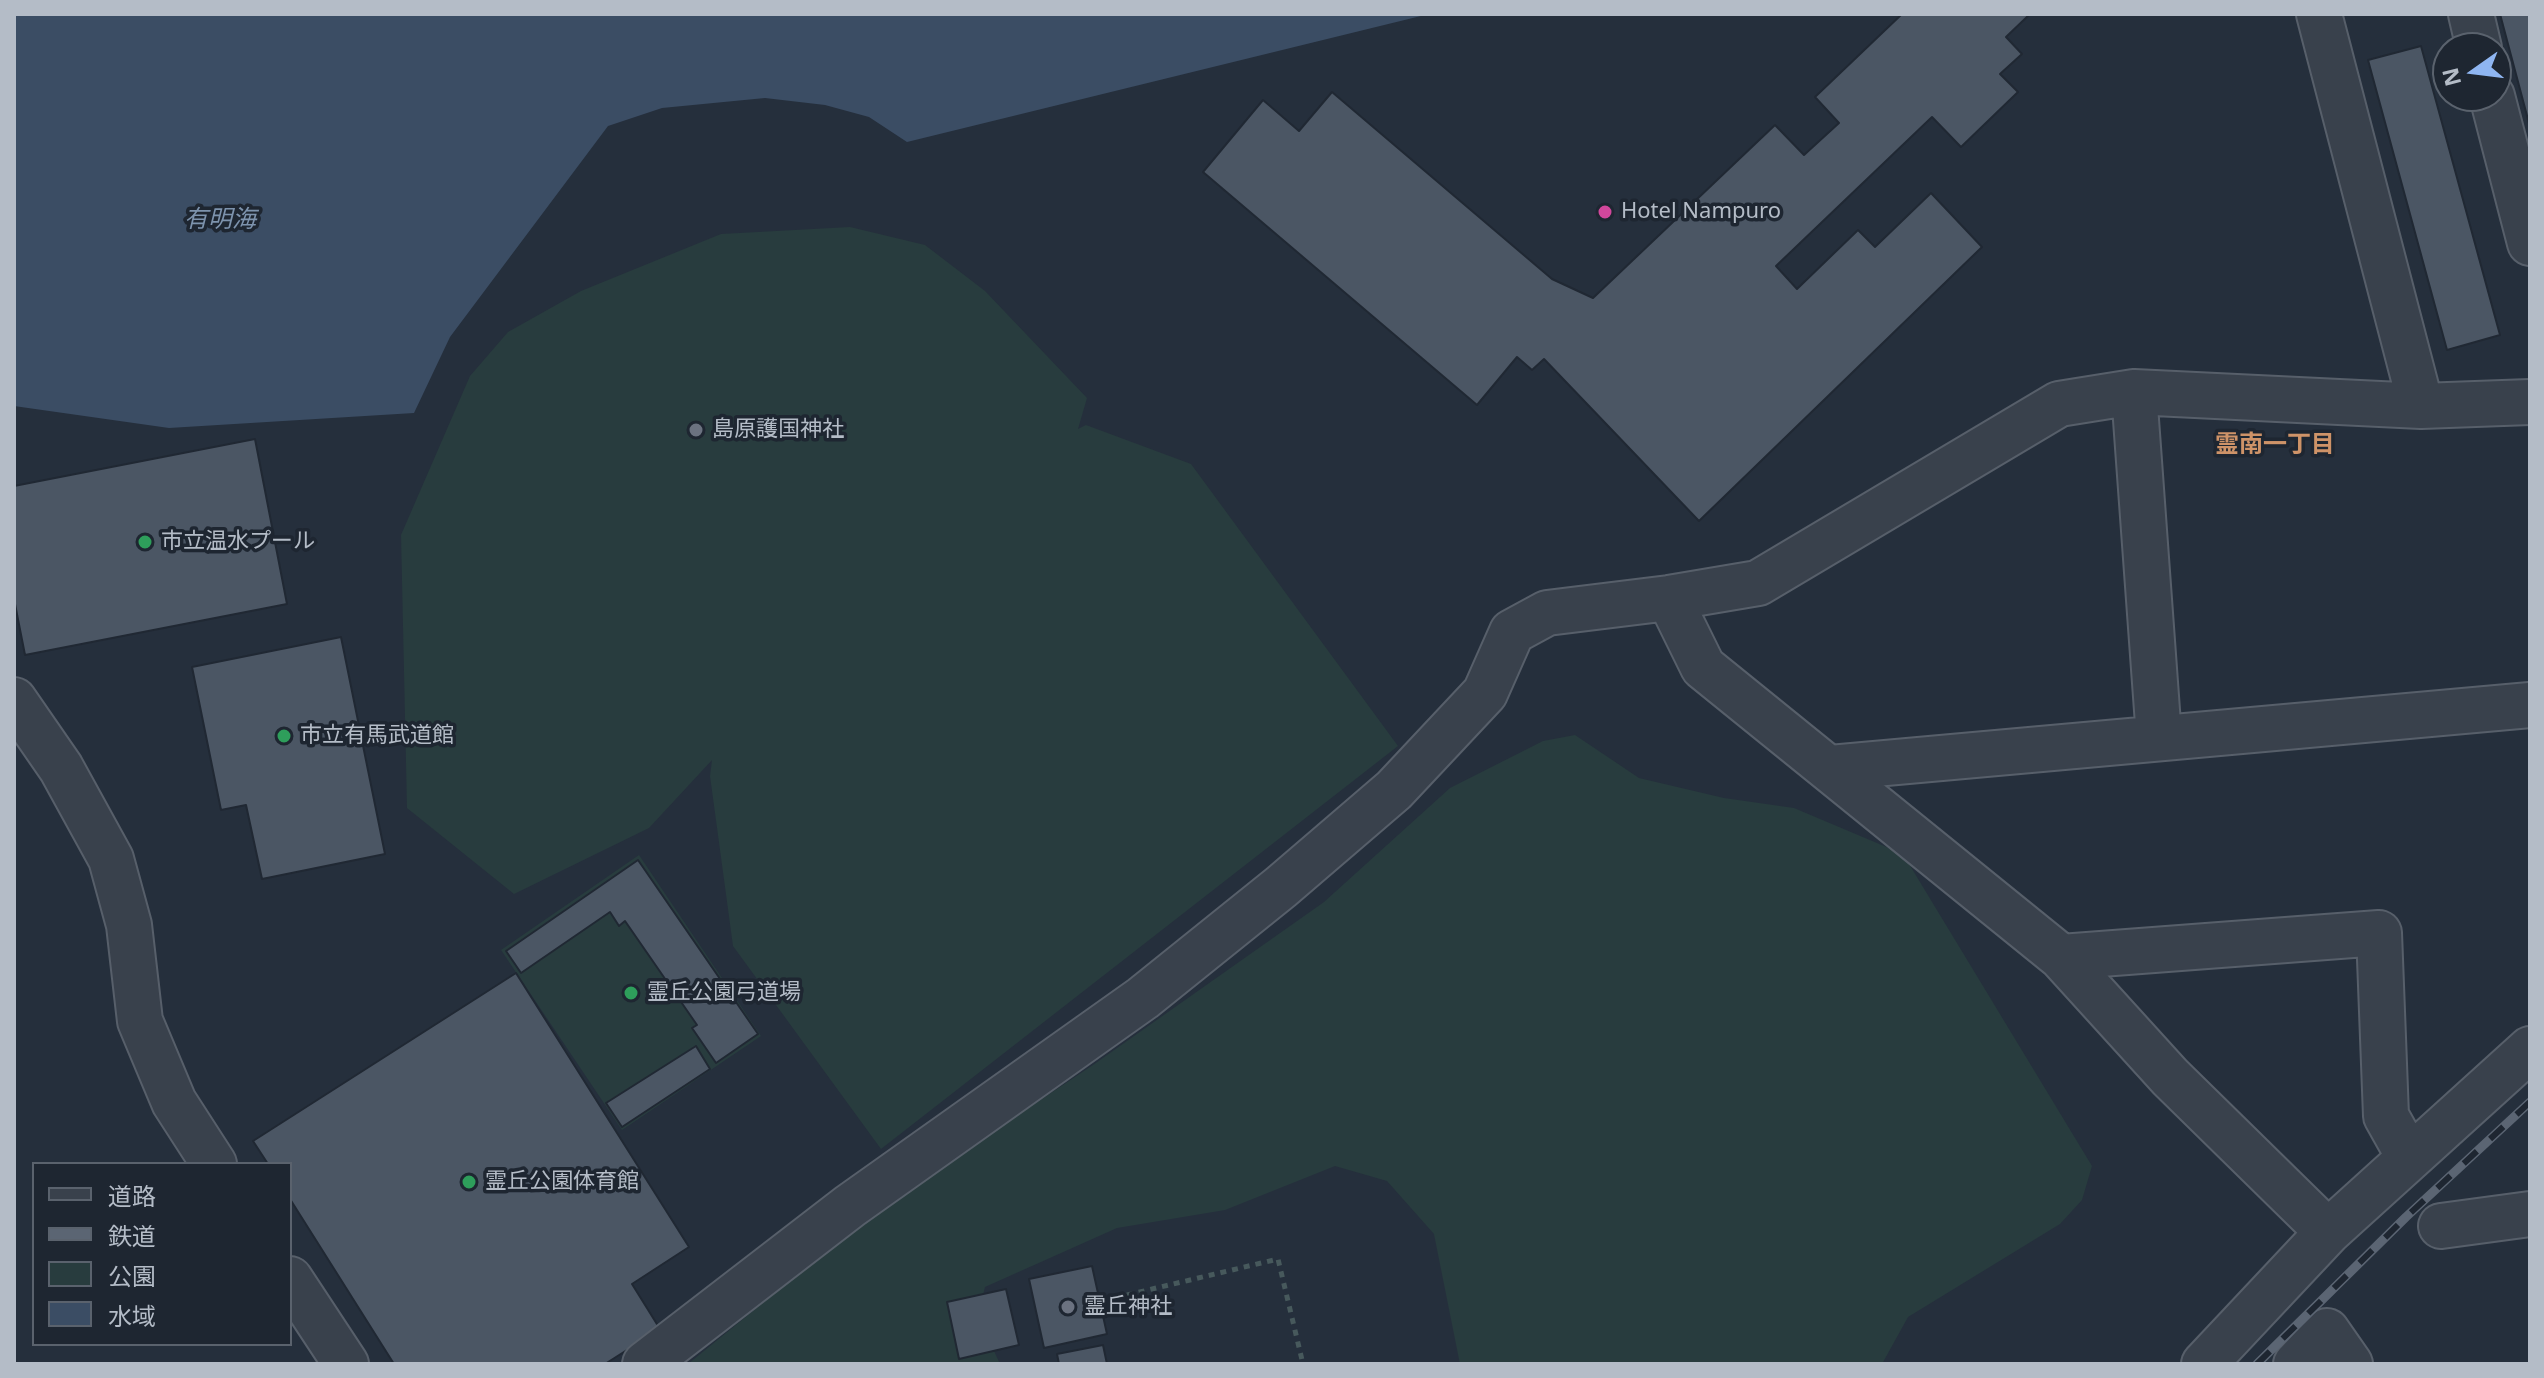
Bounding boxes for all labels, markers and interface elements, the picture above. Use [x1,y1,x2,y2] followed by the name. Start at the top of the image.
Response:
[2432,32,2512,112] north arrow
[2434,65,2467,90] text: N
[1621,199,1781,225] place label: Hotel Nampuro
[1596,203,1614,221] marker: Hotel Nampuro
[184,206,256,234] water label: 有明海
[712,417,844,443] place label: 島原護国神社
[687,421,705,439] marker: 島原護国神社
[2215,431,2335,459] district label: 霊南一丁目
[161,529,315,555] place label: 市立温水プール
[136,533,154,551] marker: 市立温水プール
[300,723,454,749] place label: 市立有馬武道館
[275,727,293,745] marker: 市立有馬武道館
[647,980,801,1006] place label: 霊丘公園弓道場
[622,984,640,1002] marker: 霊丘公園弓道場
[32,1162,292,1346] legend
[485,1169,639,1195] place label: 霊丘公園体育館
[460,1173,478,1191] marker: 霊丘公園体育館
[108,1179,156,1212] text: 道路
[108,1219,156,1252] text: 鉄道
[108,1259,156,1292] text: 公園
[1084,1294,1172,1320] place label: 霊丘神社
[1059,1298,1077,1316] marker: 霊丘神社
[108,1299,156,1332] text: 水域

